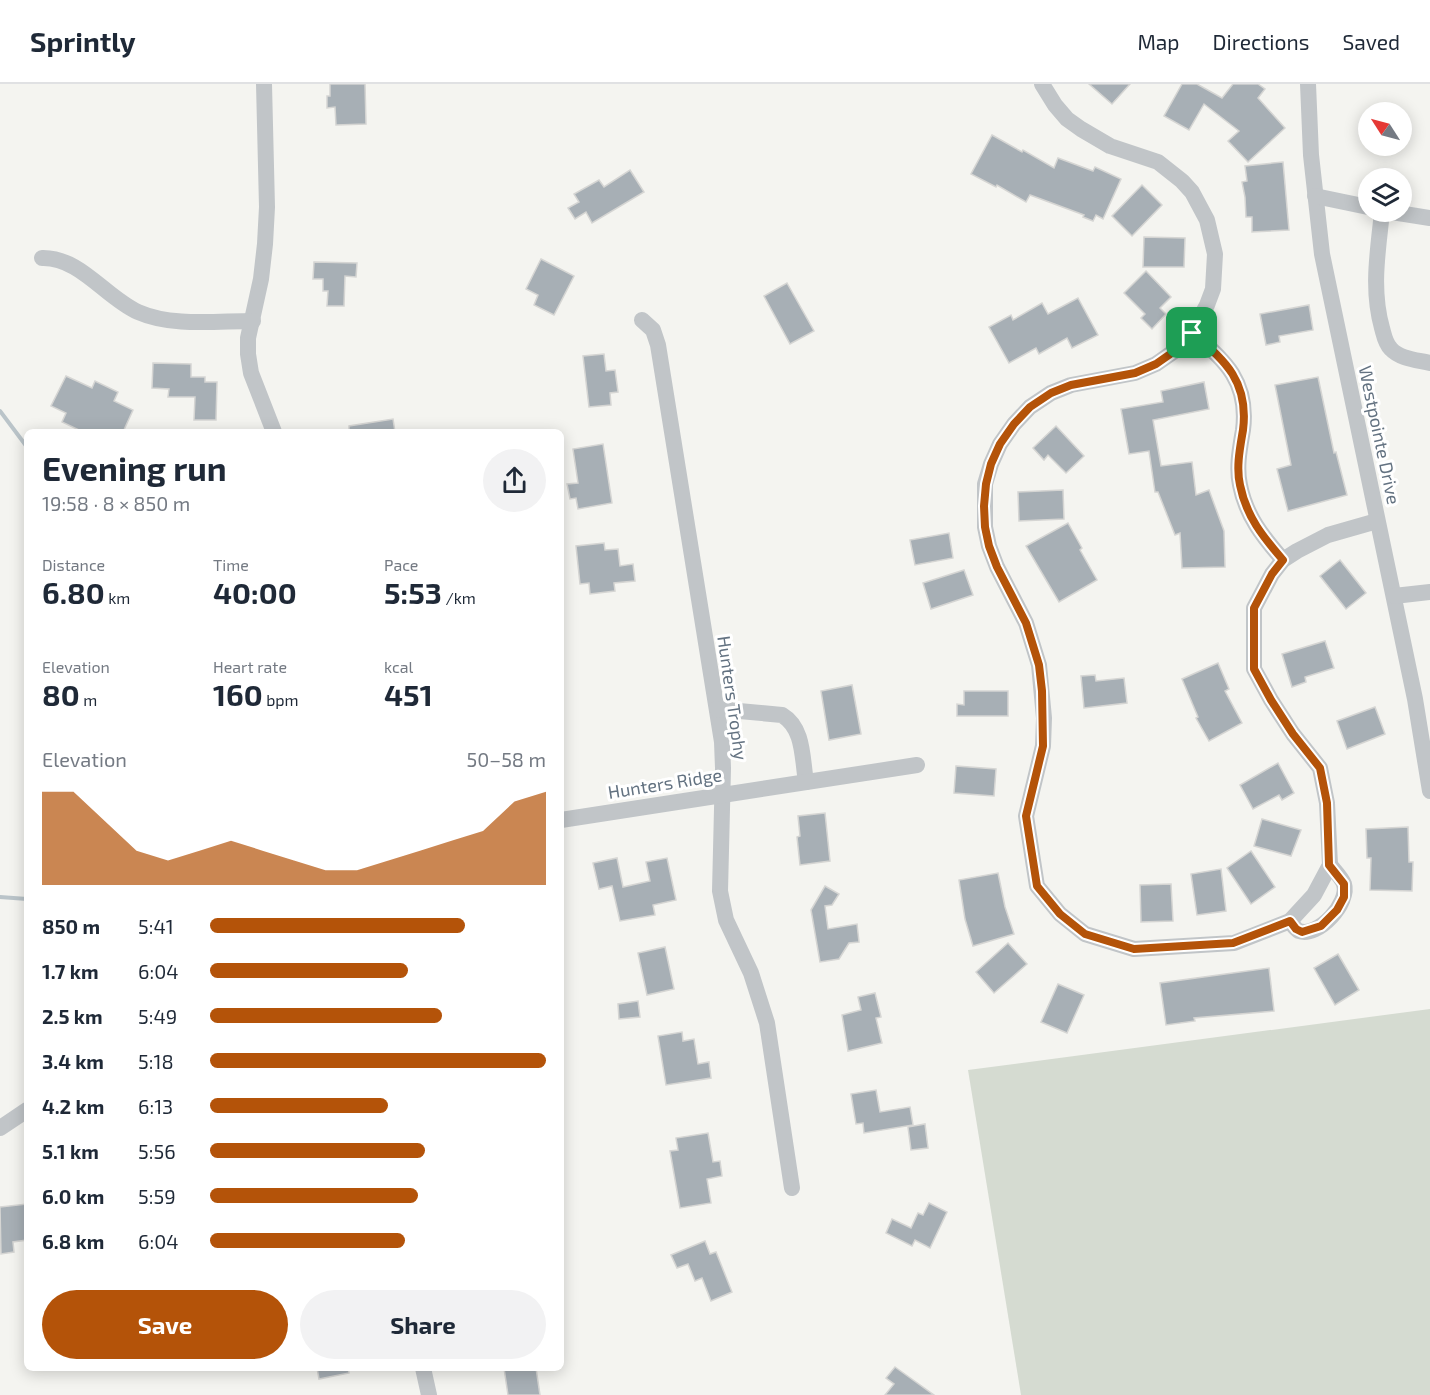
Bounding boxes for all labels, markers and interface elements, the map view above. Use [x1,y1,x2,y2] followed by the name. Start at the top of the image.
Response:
[30,24,136,58] text: Sprintly
[1137,29,1180,54] text: Map
[1213,29,1309,54] text: Directions
[1342,29,1400,54] text: Saved
[1358,102,1412,156] north arrow
[1358,102,1412,222] map controls
[1358,168,1412,222] button: layers
[1166,307,1217,358] pin
[1175,316,1208,349] icon: arrive
[1355,363,1405,506] street label: Westpointe Drive
[42,448,227,488] text: Evening run
[483,449,546,512] button: share
[42,491,190,515] text: 19:58 · 8 × 850 m
[42,555,105,574] text: Distance
[213,555,249,574] text: Time
[384,555,418,574] text: Pace
[42,574,105,610] text: 6.80
[213,574,297,610] text: 40:00
[384,574,442,610] text: 5:53
[105,588,130,607] text: km
[442,588,476,607] text: /km
[713,634,753,762] street label: Hunters Trophy
[42,657,110,676] text: Elevation
[213,657,287,676] text: Heart rate
[384,657,413,676] text: kcal
[42,676,80,712] text: 80
[213,676,263,712] text: 160
[384,676,433,712] text: 451
[80,690,97,709] text: m
[263,690,299,709] text: bpm
[42,747,127,771] text: Elevation
[467,747,546,771] text: 50–58 m
[606,763,723,803] street label: Hunters Ridge
[42,914,100,938] text: 850 m
[138,914,174,938] text: 5:41
[42,959,99,983] text: 1.7 km
[138,959,179,983] text: 6:04
[42,1004,103,1028] text: 2.5 km
[138,1004,177,1028] text: 5:49
[42,1049,104,1073] text: 3.4 km
[138,1049,174,1073] text: 5:18
[42,1094,104,1118] text: 4.2 km
[138,1094,173,1118] text: 6:13
[42,1139,99,1163] text: 5.1 km
[138,1139,176,1163] text: 5:56
[42,1184,104,1208] text: 6.0 km
[138,1184,176,1208] text: 5:59
[42,1229,104,1253] text: 6.8 km
[138,1229,179,1253] text: 6:04
[42,1290,288,1359] button: Save
[300,1290,546,1359] button: Share

